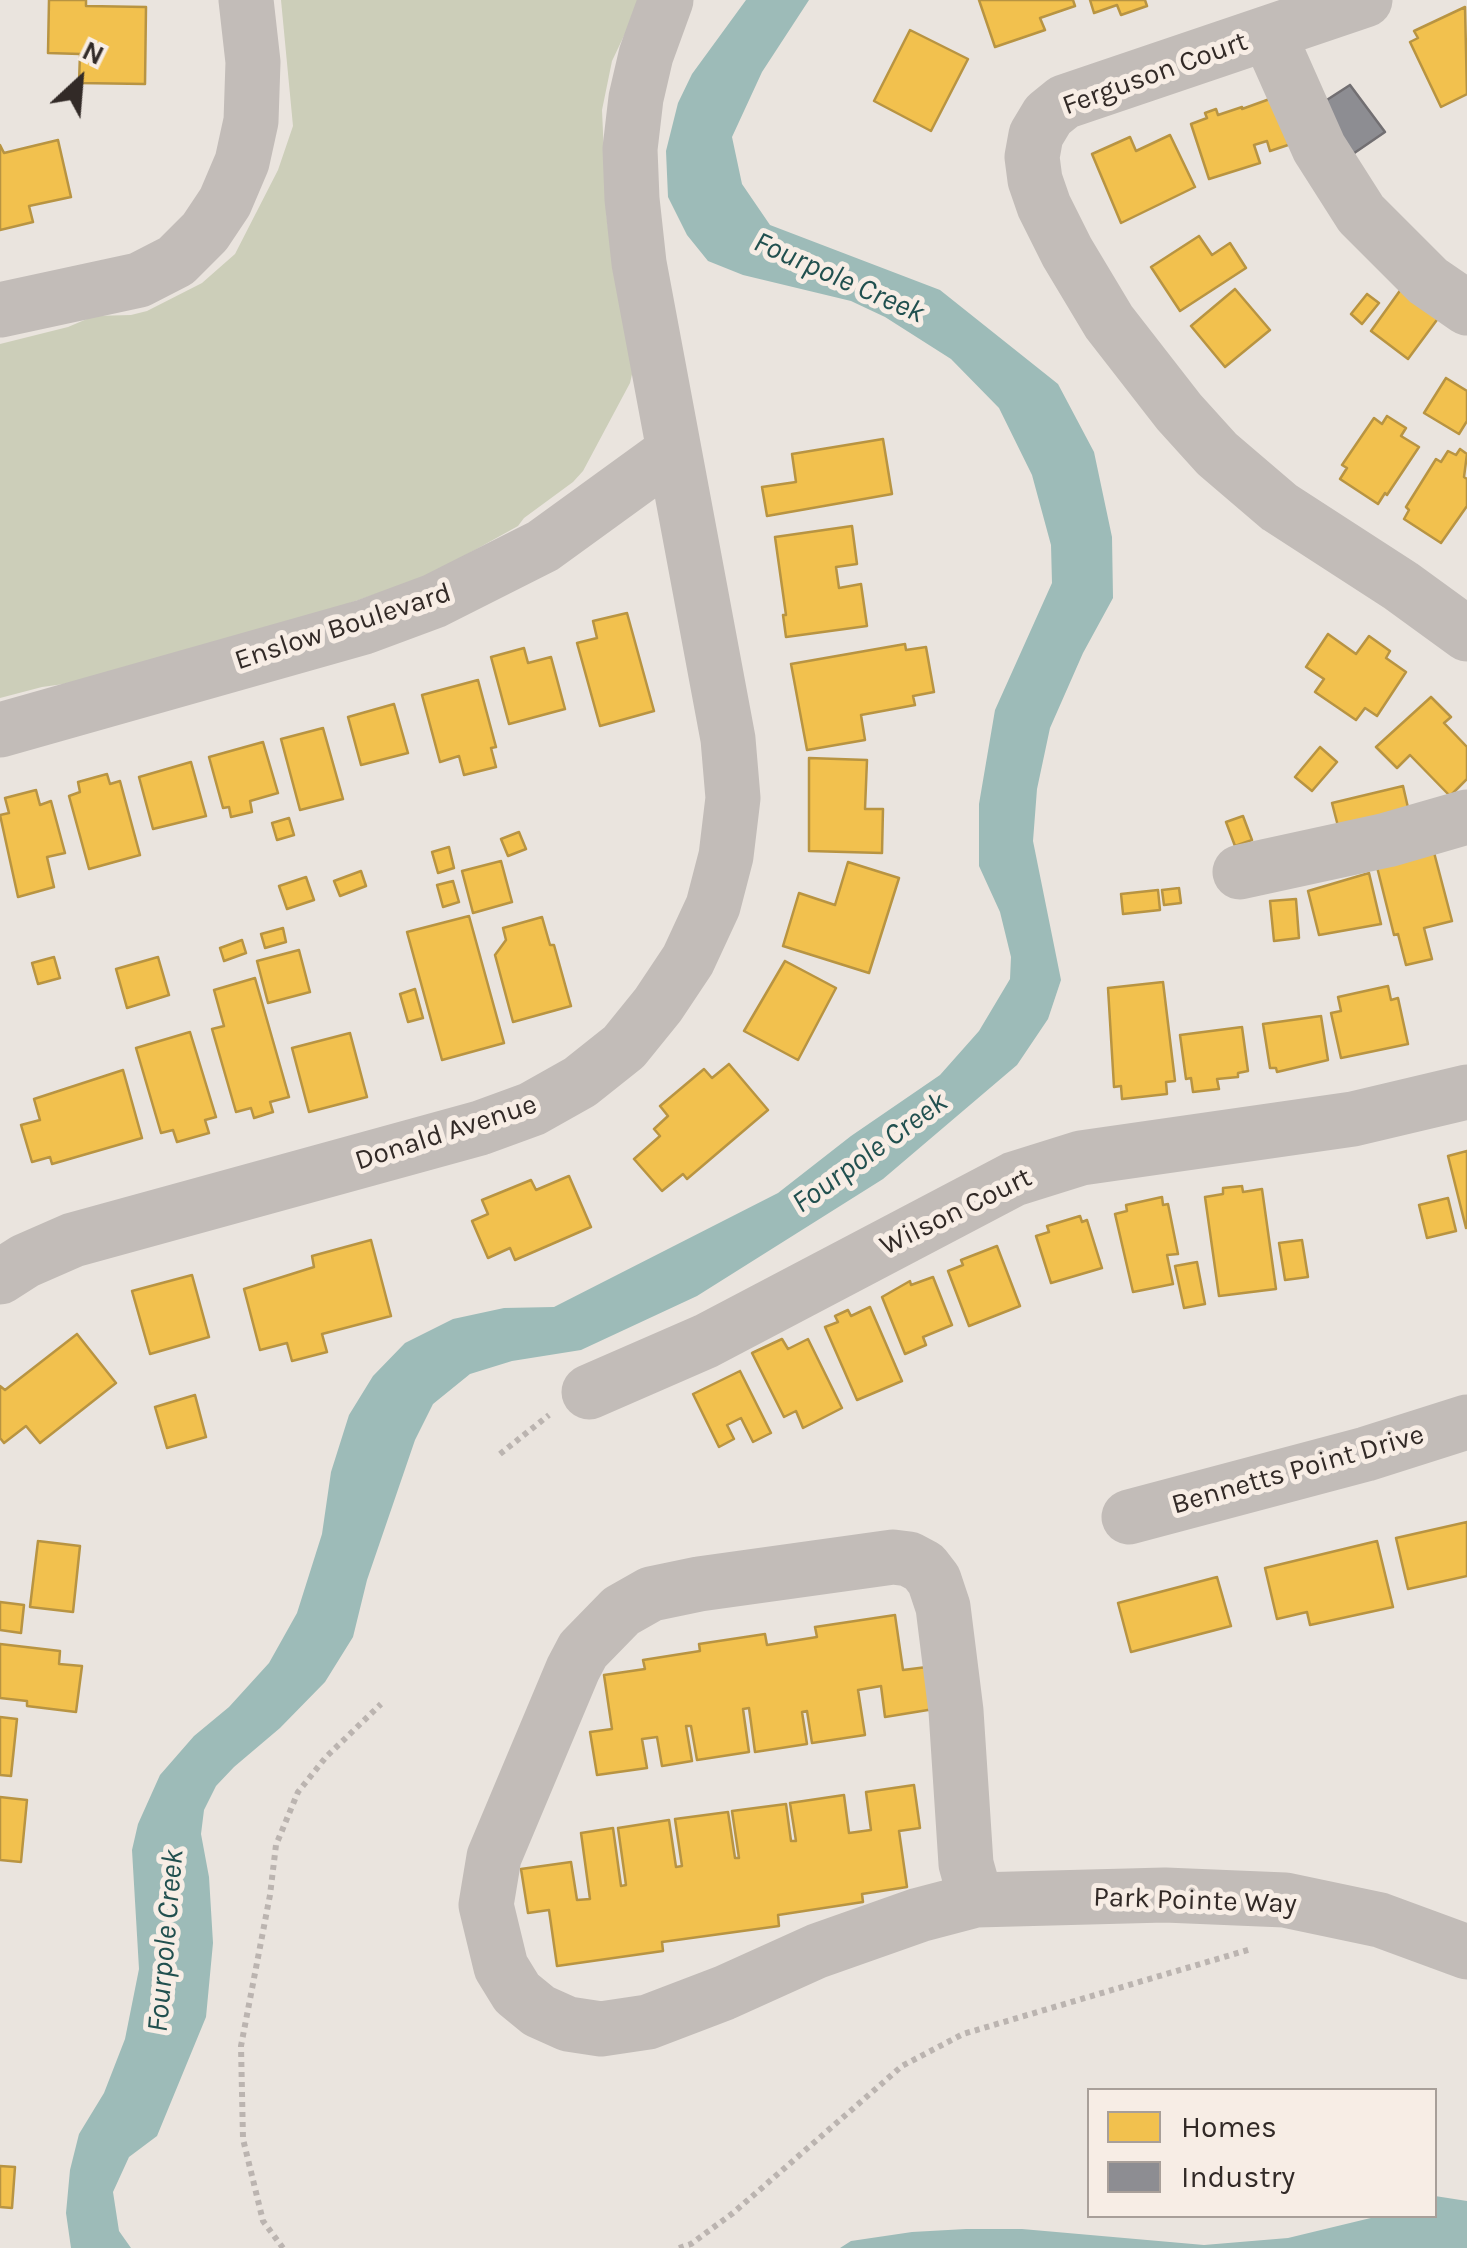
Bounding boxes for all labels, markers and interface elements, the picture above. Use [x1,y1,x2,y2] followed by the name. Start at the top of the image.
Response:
[1058,25,1252,123] street label: Ferguson Court
[30,30,130,130] north arrow
[77,33,110,72] text: N
[748,224,930,332] water label: Fourpole Creek
[231,576,455,678] street label: Enslow Boulevard
[785,1085,955,1221] water label: Fourpole Creek
[351,1088,541,1178] street label: Donald Avenue
[875,1161,1037,1263] street label: Wilson Court
[1168,1418,1428,1522] street label: Bennetts Point Drive
[140,1848,192,2034] water label: Fourpole Creek
[1093,1881,1297,1921] street label: Park Pointe Way
[1087,2088,1437,2218] legend
[1181,2109,1277,2145] text: Homes
[1181,2159,1295,2195] text: Industry

